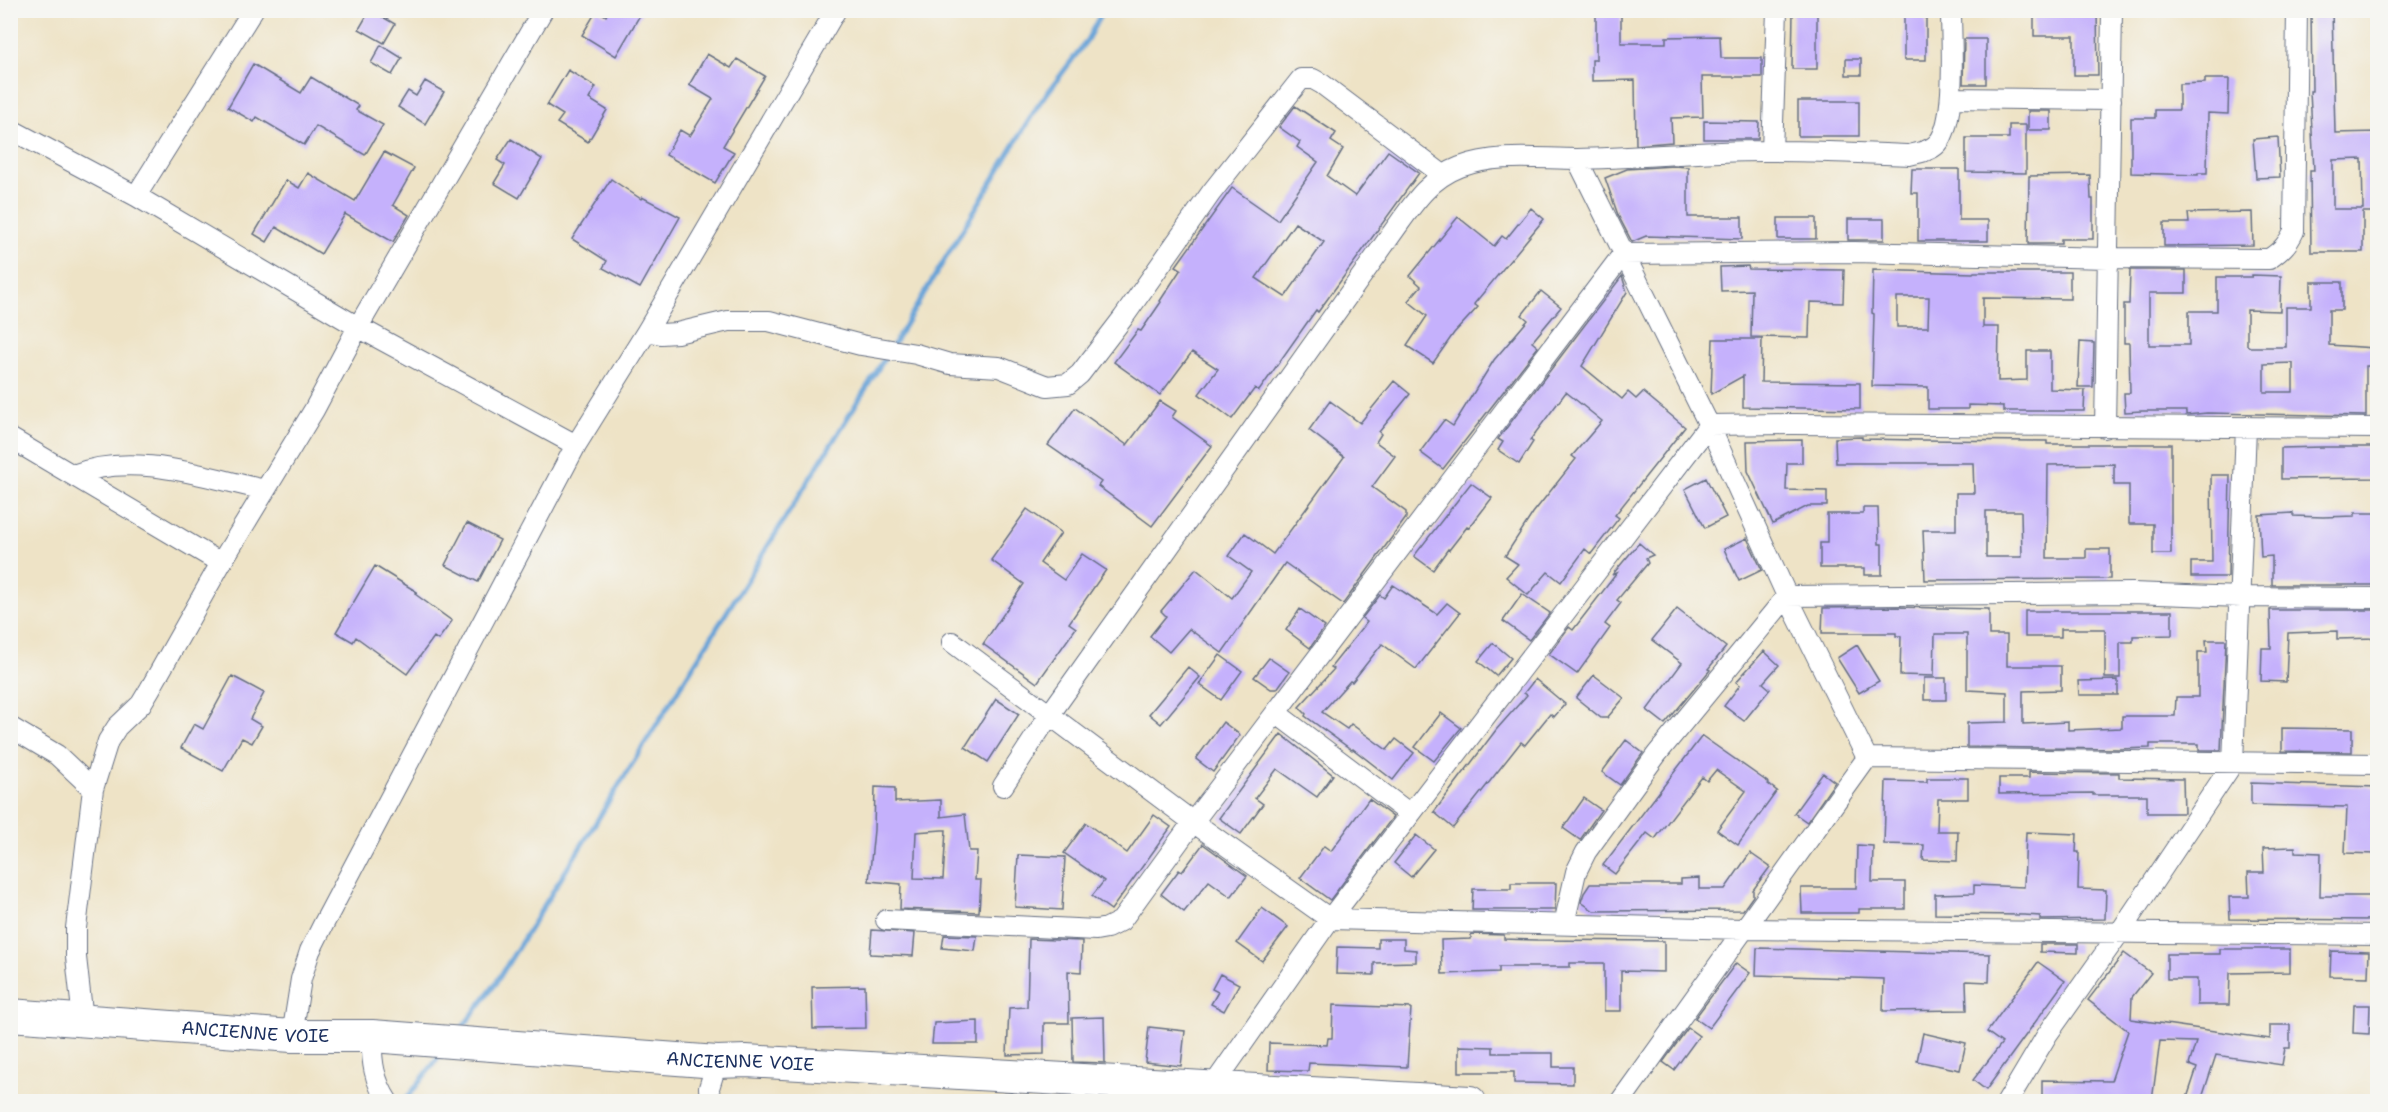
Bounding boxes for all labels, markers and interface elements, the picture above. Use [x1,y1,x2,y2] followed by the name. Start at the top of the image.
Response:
[180,1016,329,1048] street label: ANCIENNE VOIE
[665,1046,815,1077] street label: ANCIENNE VOIE

